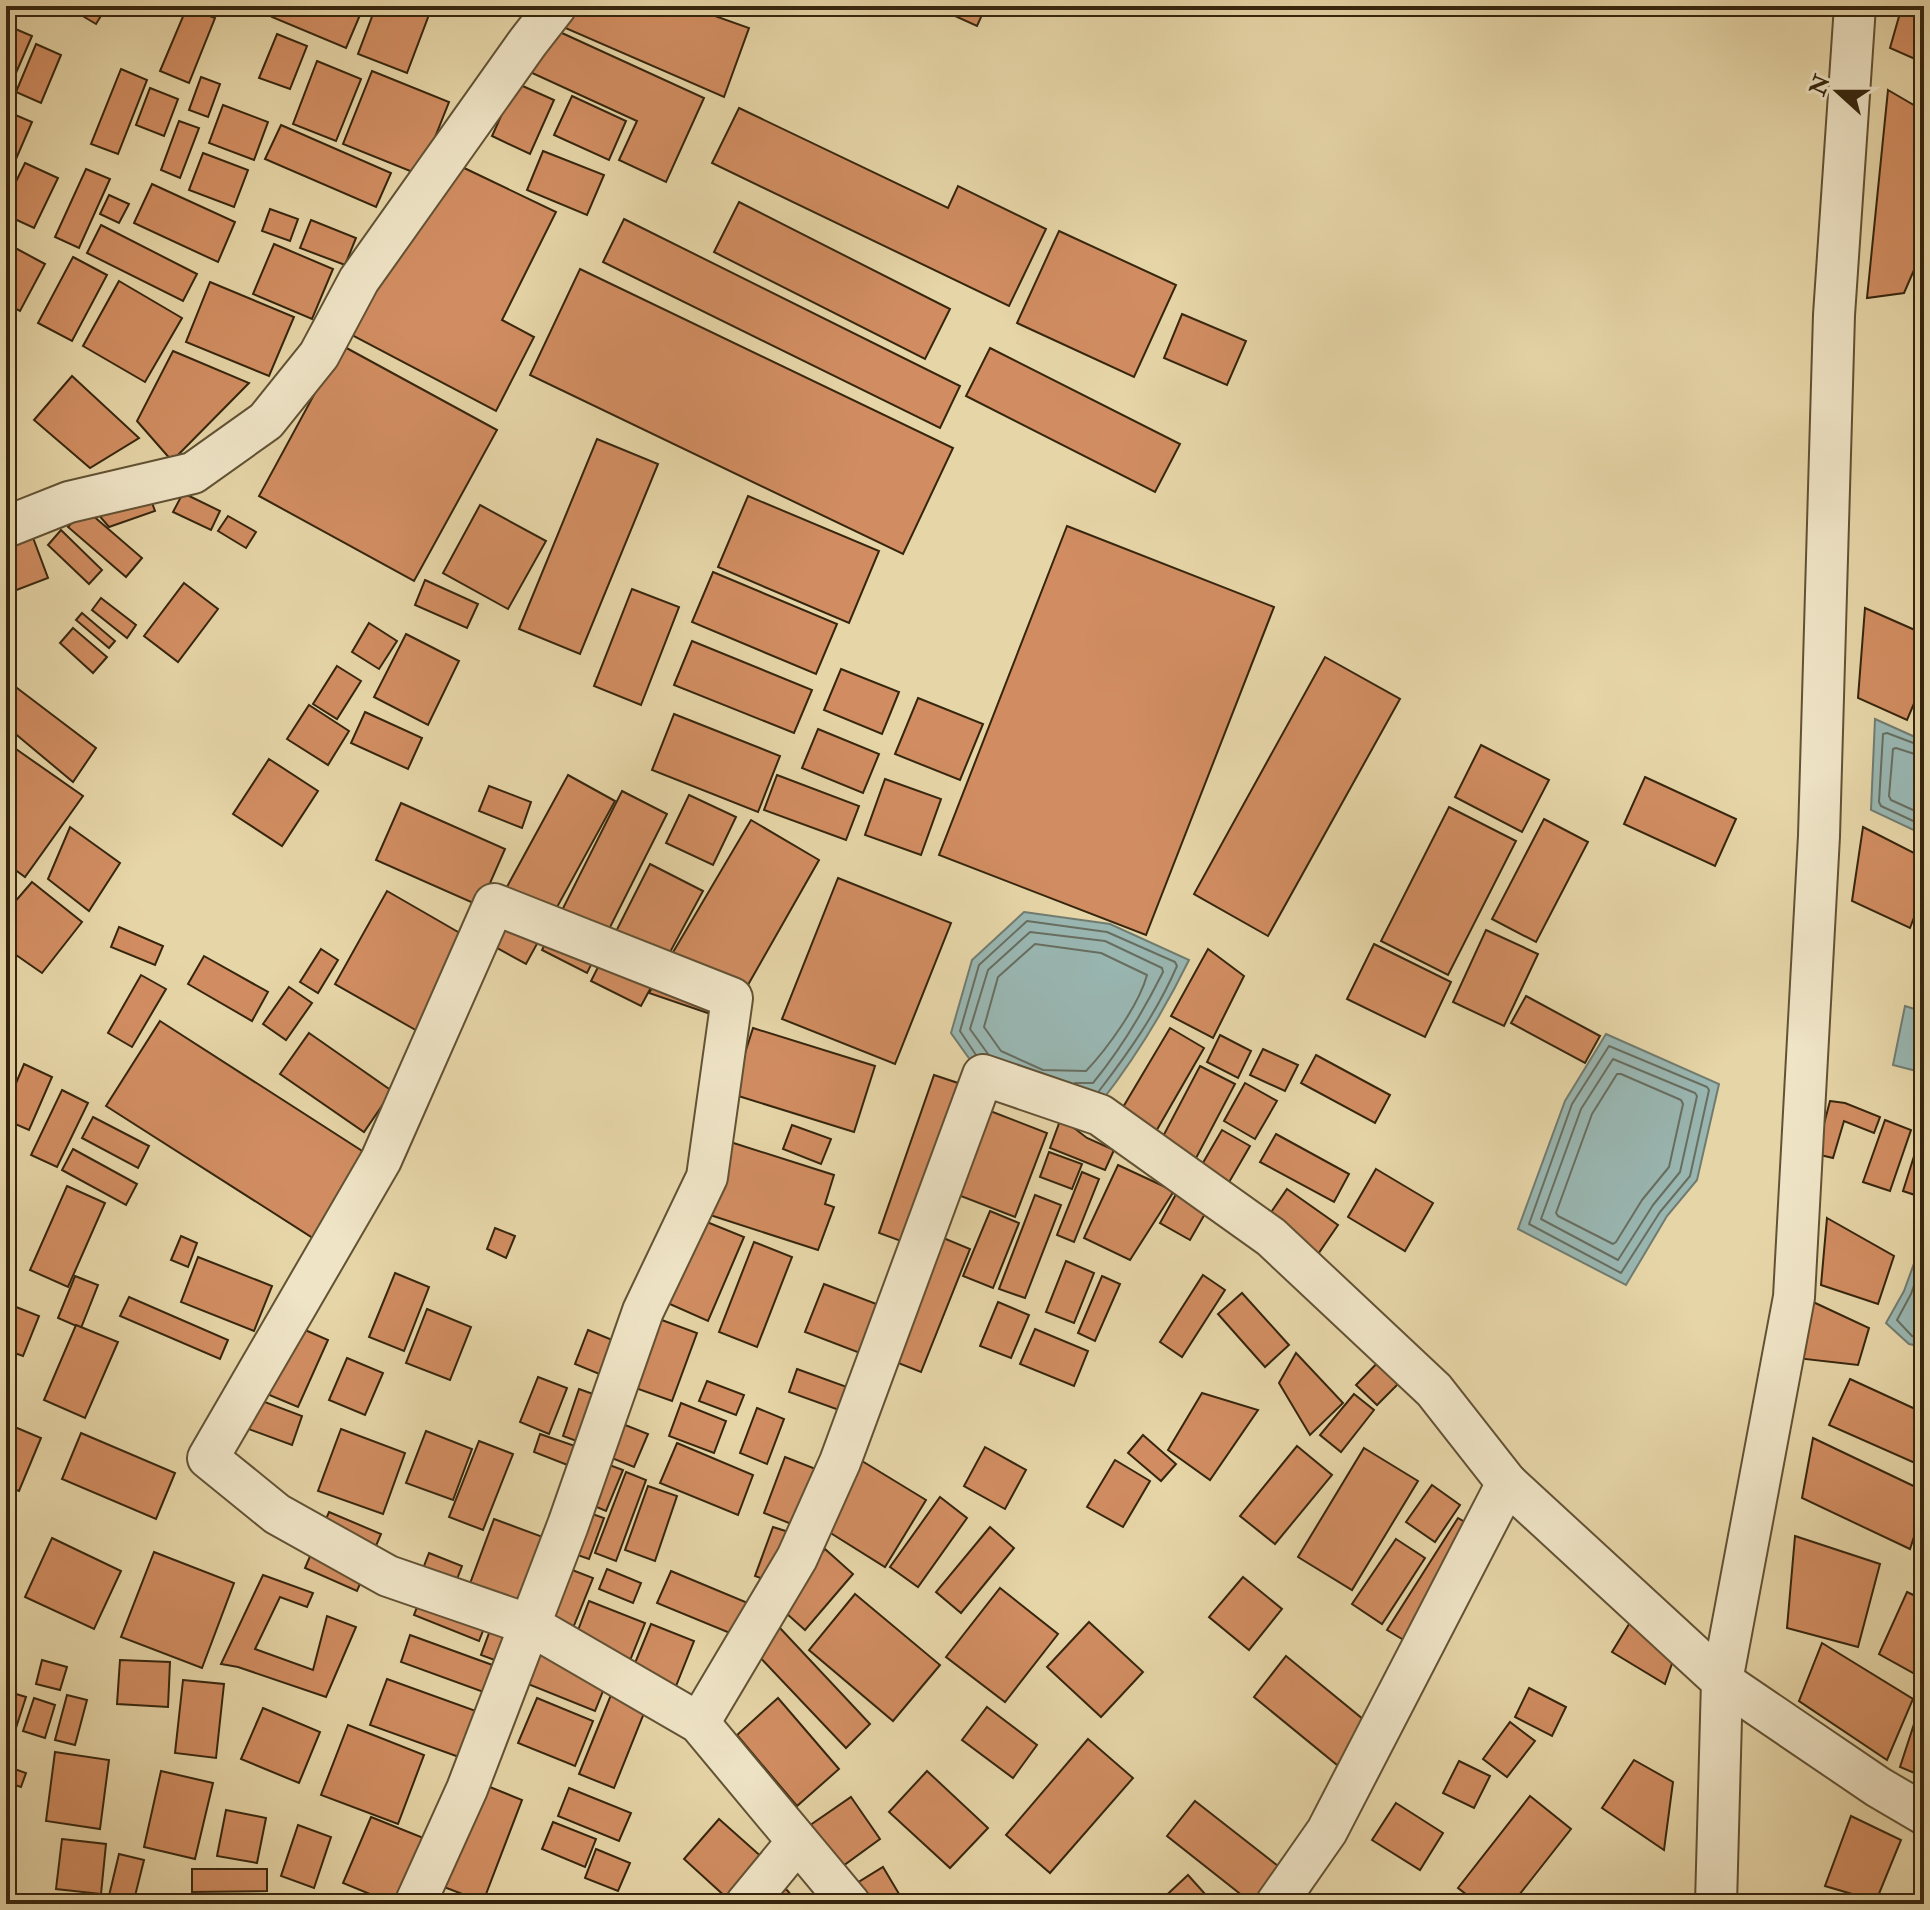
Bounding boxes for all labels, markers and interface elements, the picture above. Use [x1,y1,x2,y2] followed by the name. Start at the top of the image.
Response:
[1798,52,1878,132] north arrow
[1803,71,1837,100] text: N

